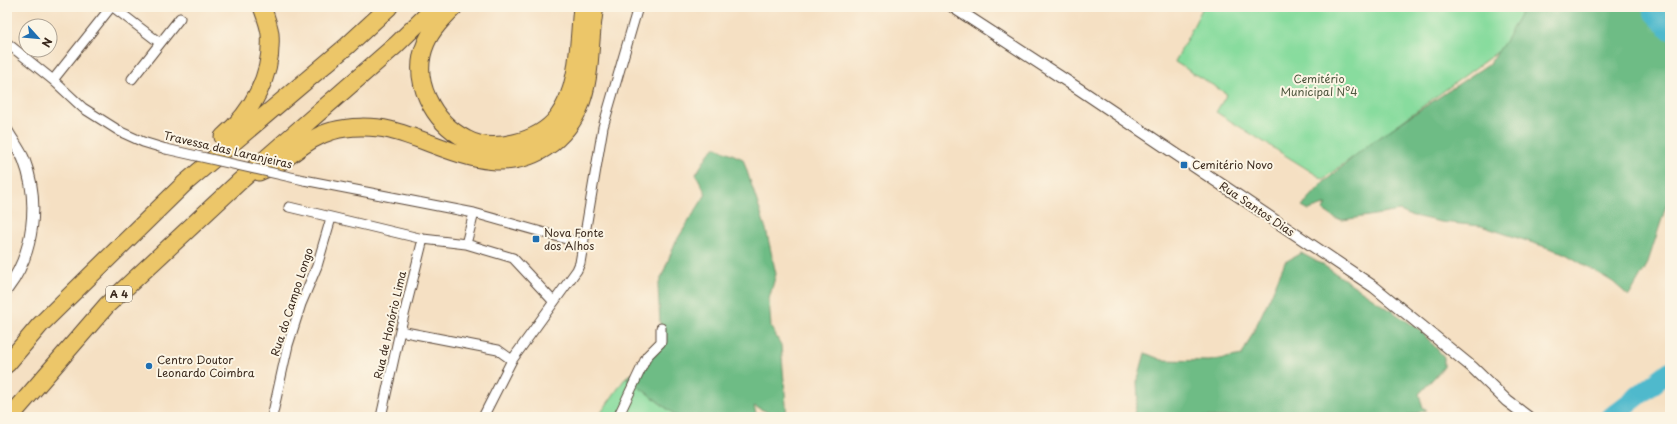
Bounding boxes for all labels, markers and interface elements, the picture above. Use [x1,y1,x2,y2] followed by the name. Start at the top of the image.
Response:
[18,18,58,58] north arrow
[38,35,57,51] text: N
[1280,70,1358,100] park label: Cemitério Municipal Nº4
[162,126,294,173] street label: Travessa das Laranjeiras
[1192,156,1273,173] place label: Cemitério Novo
[1179,160,1189,170] marker: Cemitério Novo
[1216,177,1298,240] street label: Rua Santos Dias
[544,224,604,254] place label: Nova Fonte dos Alhos
[531,234,541,244] marker: Nova Fonte dos Alhos
[266,245,317,358] street label: Rua do Campo Longo
[369,269,410,381] street label: Rua de Honório Lima
[106,286,132,302] road number: A 4
[157,351,255,381] place label: Centro Doutor Leonardo Coimbra
[144,361,154,371] marker: Centro Doutor Leonardo Coimbra

